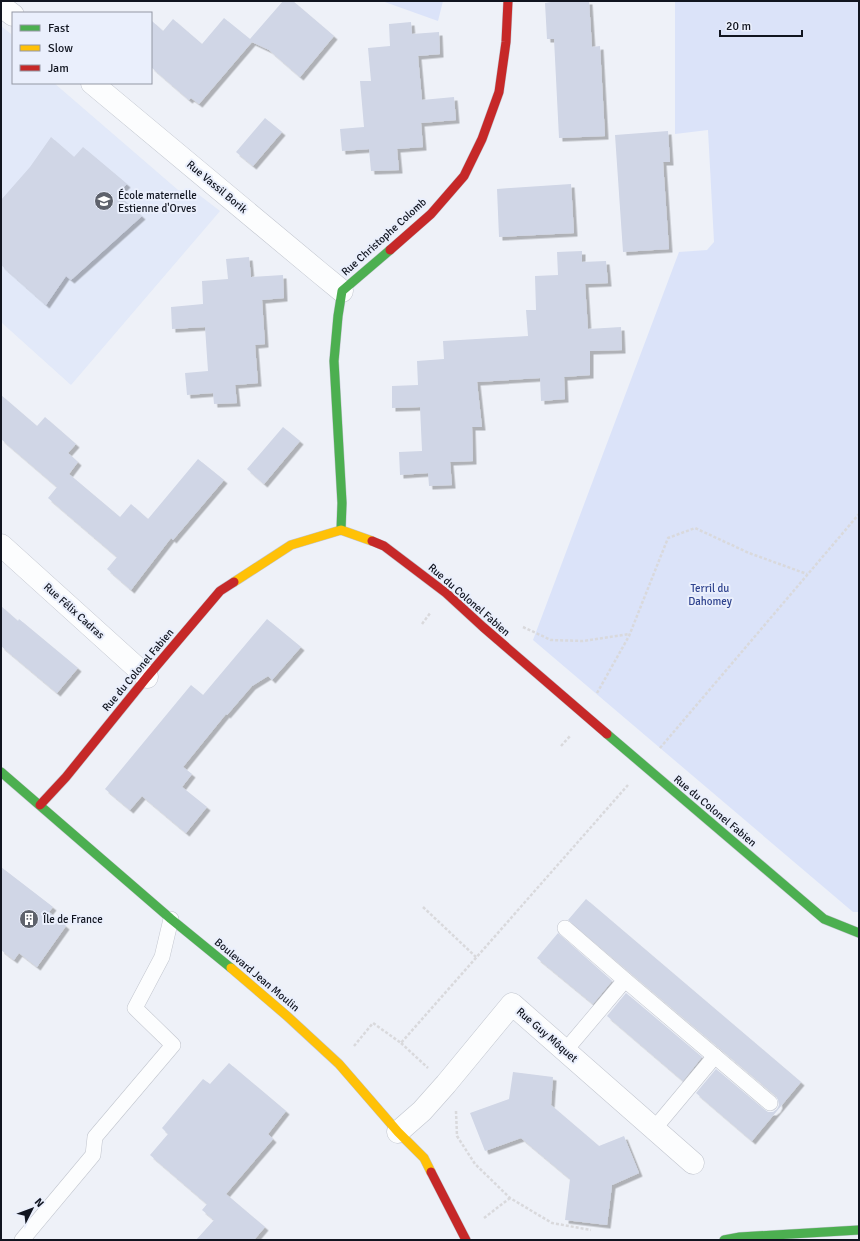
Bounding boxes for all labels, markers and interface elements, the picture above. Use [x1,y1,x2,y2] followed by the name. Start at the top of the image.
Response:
[12,12,152,84] legend
[720,12,802,38] scale bar
[726,19,751,34] text: 20 m
[48,21,69,36] text: Fast
[48,41,73,56] text: Slow
[48,61,69,76] text: Jam
[184,158,250,216] street label: Rue Vassil Borik
[118,188,197,215] place label: École maternelle Estienne d'Orves
[93,190,115,212] school or university icon: École maternelle Estienne d'Orves
[339,195,429,279] street label: Rue Christophe Colomb
[425,561,513,639] street label: Rue du Colonel Fabien
[41,580,107,642] street label: Rue Félix Cadras
[688,582,733,608] park label: Terril du Dahomey
[100,626,176,714] street label: Rue du Colonel Fabien
[671,773,759,849] street label: Rue du Colonel Fabien
[18,908,40,930] building icon: Île de France
[42,912,103,926] place label: Île de France
[212,936,302,1014] street label: Boulevard Jean Moulin
[514,1005,580,1065] street label: Rue Guy Môquet
[12,1189,52,1229] north arrow
[32,1195,46,1210] text: N

